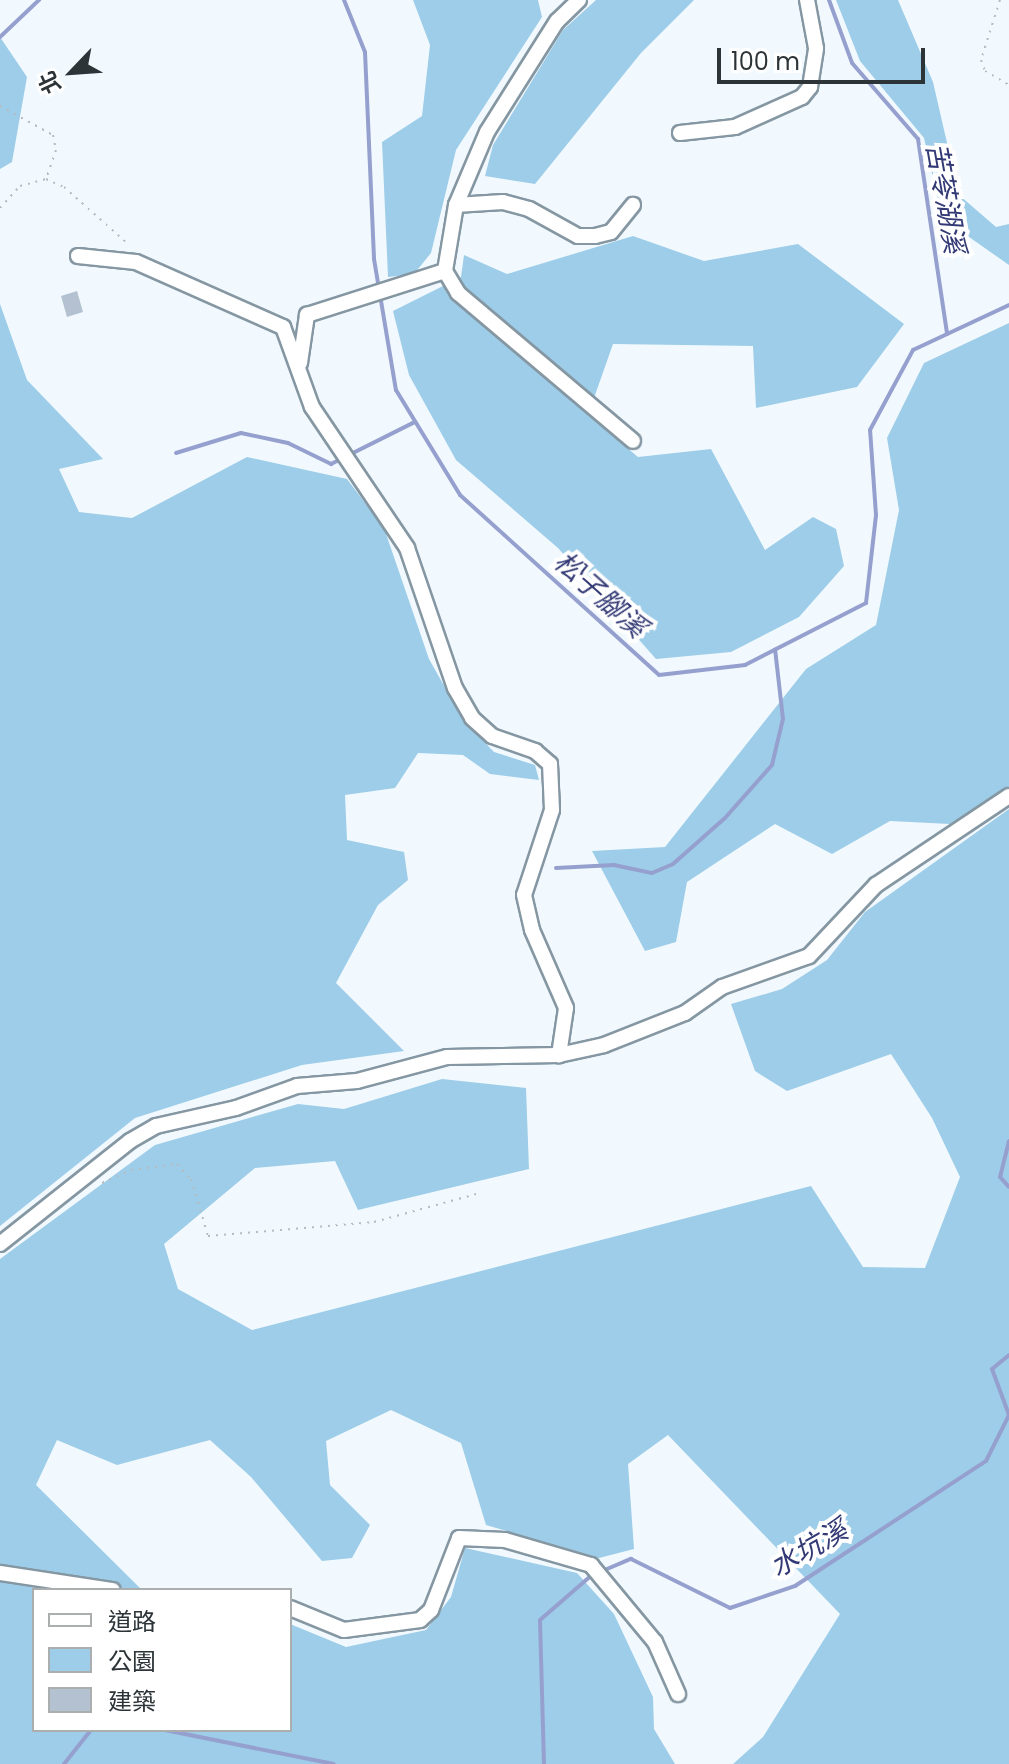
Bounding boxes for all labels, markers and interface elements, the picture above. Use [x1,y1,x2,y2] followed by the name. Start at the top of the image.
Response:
[32,32,112,112] north arrow
[721,32,929,82] scale bar
[731,45,800,78] text: 100 m
[31,66,68,99] text: 北
[919,140,971,256] water label: 苦苓湖溪
[547,545,653,645] water label: 松子腳溪
[764,1513,854,1585] water label: 水坑溪
[32,1588,292,1732] legend
[108,1605,156,1638] text: 道路
[108,1645,156,1678] text: 公園
[108,1685,156,1718] text: 建築

